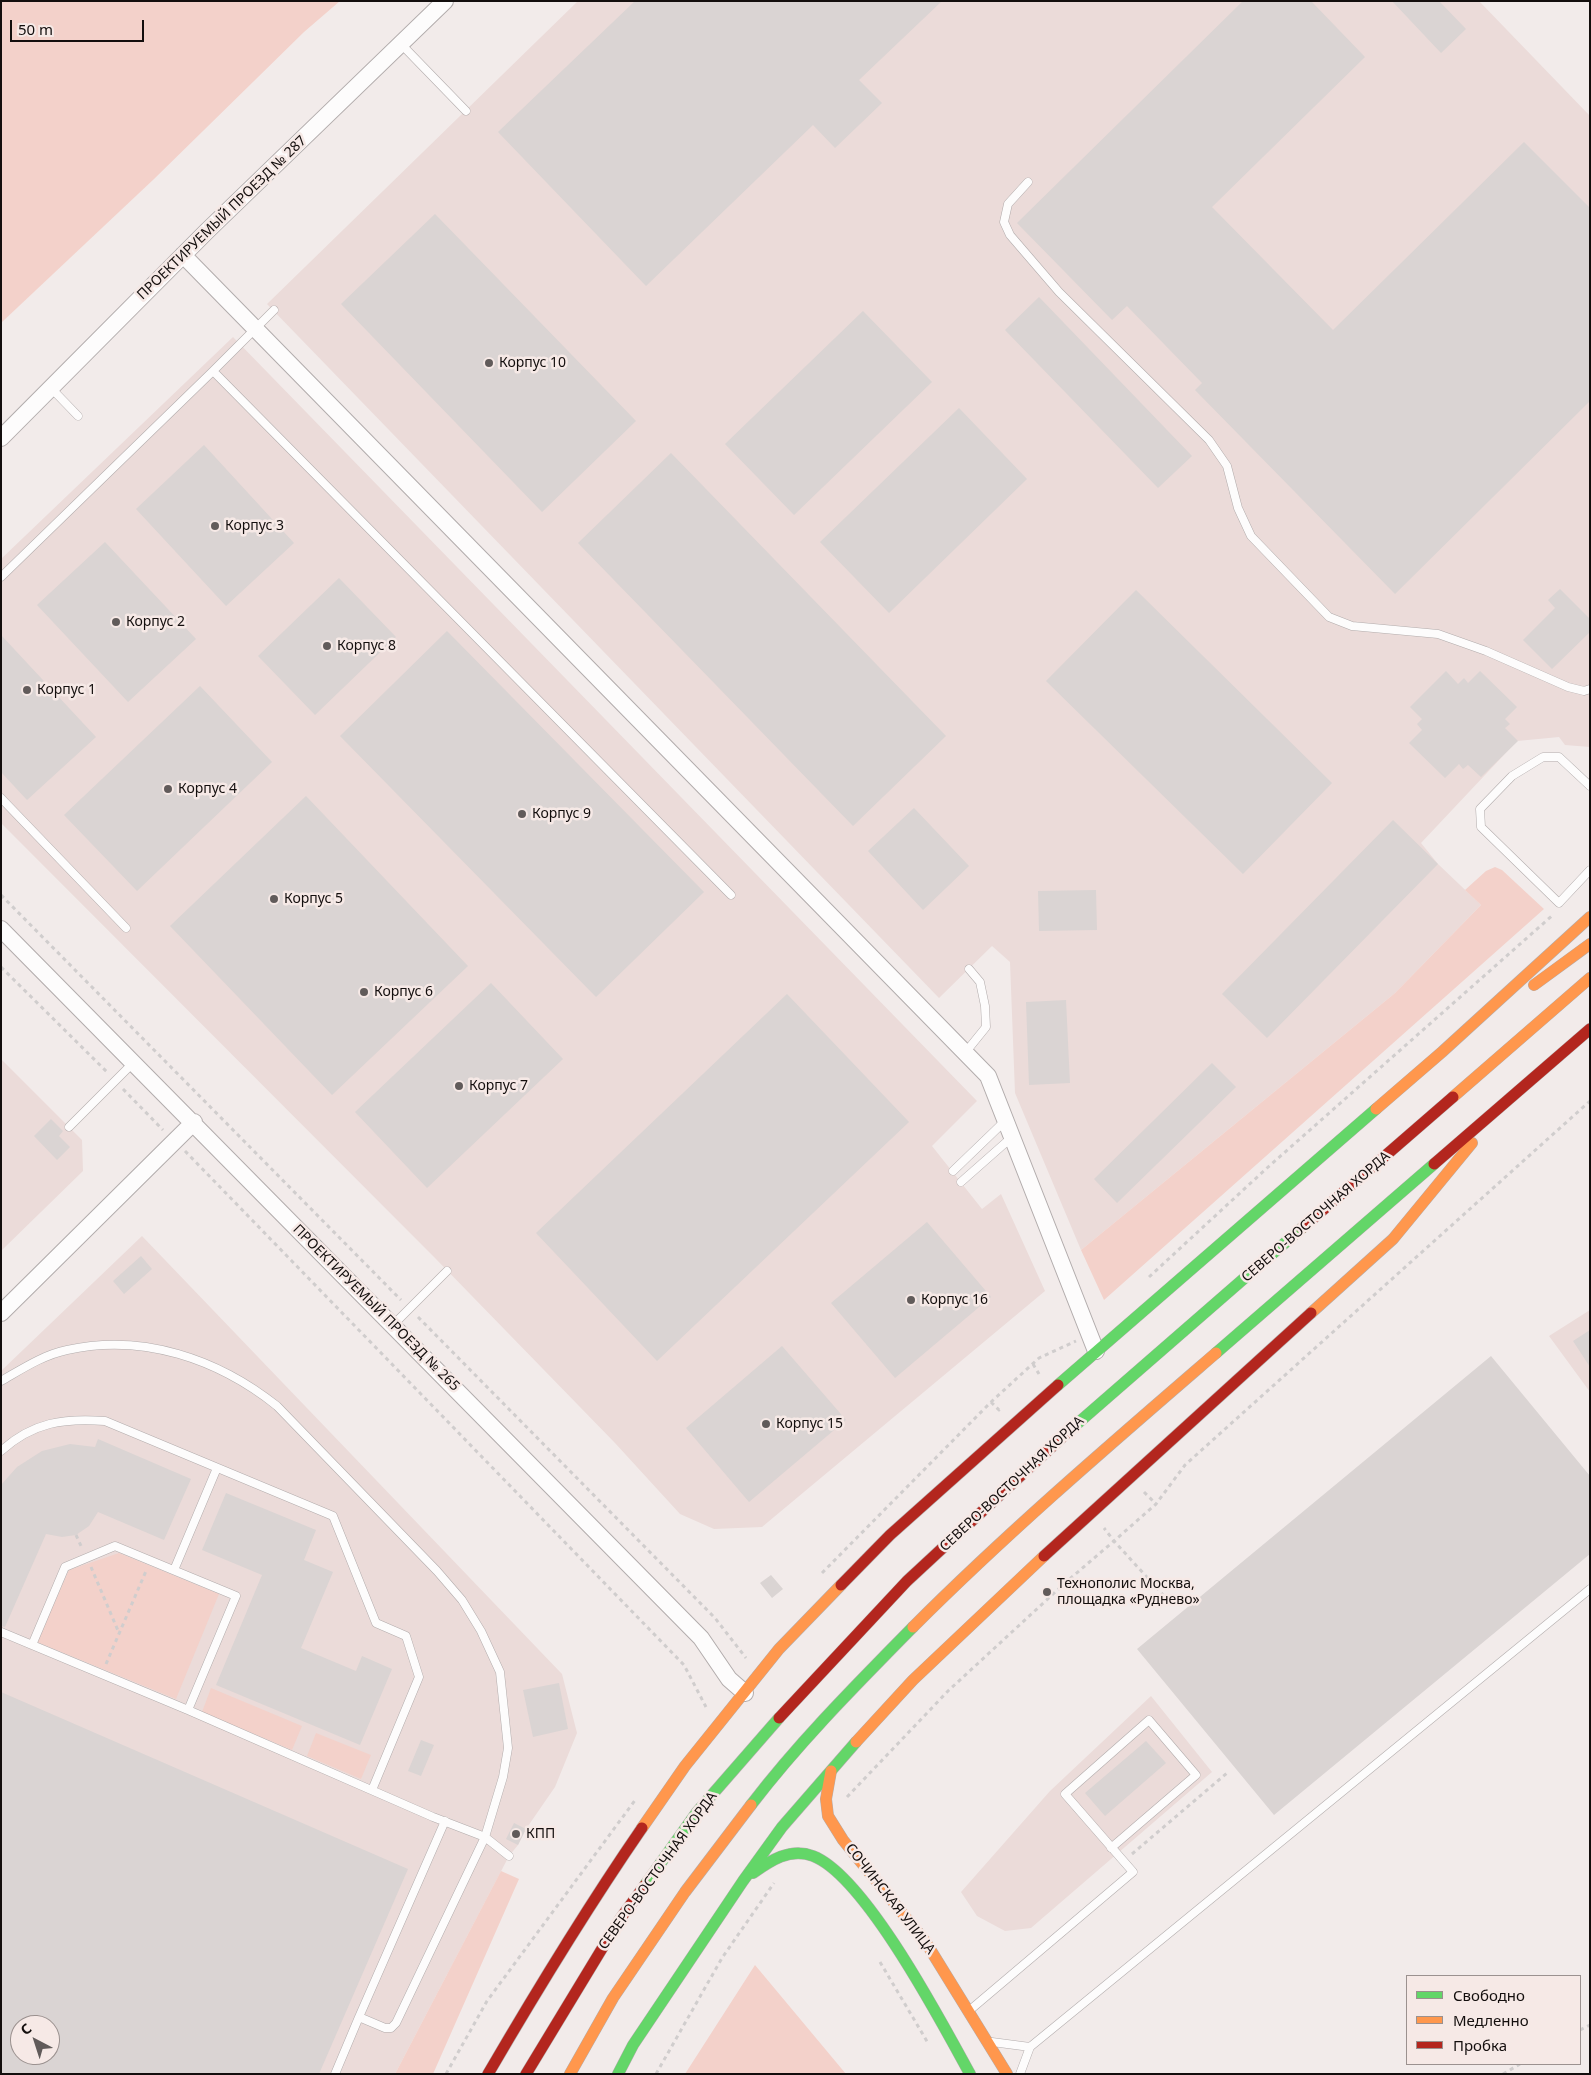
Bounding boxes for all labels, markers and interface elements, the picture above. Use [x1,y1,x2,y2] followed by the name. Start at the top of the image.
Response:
[12,10,146,42] scale bar
[18,19,53,39] text: 50 m
[134,133,310,303] street label: ПРОЕКТИРУЕМЫЙ ПРОЕЗД № 287
[499,355,566,371] place label: Корпус 10
[483,357,495,369] marker: Корпус 10
[225,518,284,534] place label: Корпус 3
[209,520,221,532] marker: Корпус 3
[126,614,185,630] place label: Корпус 2
[110,616,122,628] marker: Корпус 2
[337,638,396,654] place label: Корпус 8
[321,640,333,652] marker: Корпус 8
[37,682,96,698] place label: Корпус 1
[21,684,33,696] marker: Корпус 1
[178,781,237,797] place label: Корпус 4
[162,783,174,795] marker: Корпус 4
[532,806,591,822] place label: Корпус 9
[516,808,528,820] marker: Корпус 9
[284,891,343,907] place label: Корпус 5
[268,893,280,905] marker: Корпус 5
[374,984,433,1000] place label: Корпус 6
[358,986,370,998] marker: Корпус 6
[469,1078,528,1094] place label: Корпус 7
[453,1080,465,1092] marker: Корпус 7
[1238,1148,1394,1286] street label: СЕВЕРО-ВОСТОЧНАЯ ХОРДА
[289,1221,463,1395] street label: ПРОЕКТИРУЕМЫЙ ПРОЕЗД № 265
[921,1292,988,1308] place label: Корпус 16
[905,1294,917,1306] marker: Корпус 16
[936,1413,1088,1555] street label: СЕВЕРО-ВОСТОЧНАЯ ХОРДА
[776,1416,843,1432] place label: Корпус 15
[760,1418,772,1430] marker: Корпус 15
[1057,1576,1200,1608] place label: Технополис Москва, площадка «Руднево»
[1041,1586,1053,1598] marker: Технополис Москва, площадка «Руднево»
[595,1789,721,1953] street label: СЕВЕРО-ВОСТОЧНАЯ ХОРДА
[526,1826,555,1842] place label: КПП
[510,1828,522,1840] marker: КПП
[842,1840,938,1958] street label: СОЧИНСКАЯ УЛИЦА
[1406,1975,1581,2065] legend
[1453,1985,1525,2005] text: Свободно
[1453,2010,1529,2030] text: Медленно
[10,2015,60,2065] north arrow
[16,2019,35,2039] text: С
[1453,2035,1507,2055] text: Пробка

